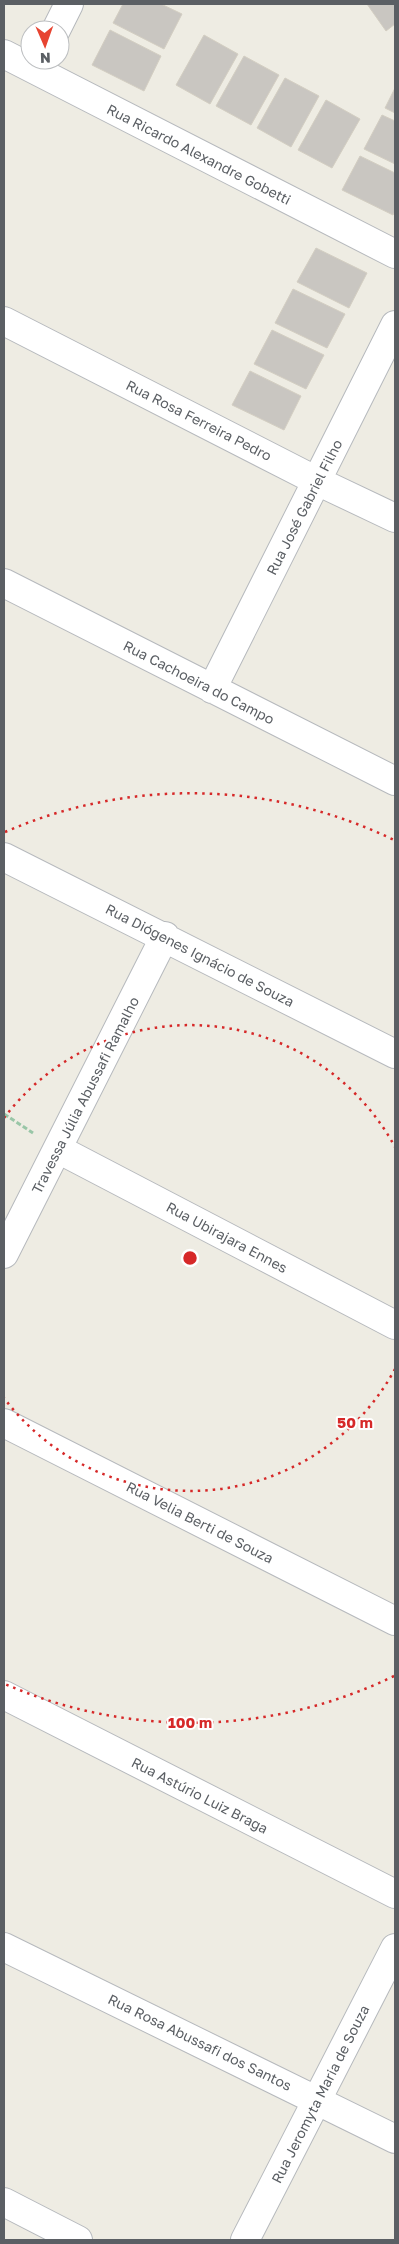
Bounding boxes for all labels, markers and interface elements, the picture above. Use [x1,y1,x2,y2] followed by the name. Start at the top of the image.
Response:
[20,20,70,70] north arrow
[40,50,51,67] text: N
[104,100,294,208] street label: Rua Ricardo Alexandre Gobetti
[123,376,275,464] street label: Rua Rosa Ferreira Pedro
[262,436,346,578] street label: Rua José Gabriel Filho
[121,636,277,728] street label: Rua Cachoeira do Campo
[103,900,297,1010] street label: Rua Diógenes Ignácio de Souza
[28,994,142,1196] street label: Travessa Júlia Abussafi Ramalho
[164,1198,290,1276] street label: Rua Ubirajara Ennes
[181,1249,199,1267] centre of rings
[337,1413,373,1431] text: 50 m
[124,1478,276,1566] street label: Rua Velia Berti de Souza
[168,1713,212,1731] text: 100 m
[129,1753,271,1837] street label: Rua Astúrio Luiz Braga
[105,1990,295,2094] street label: Rua Rosa Abussafi dos Santos
[268,2002,372,2186] street label: Rua Jeromyta Maria de Souza

